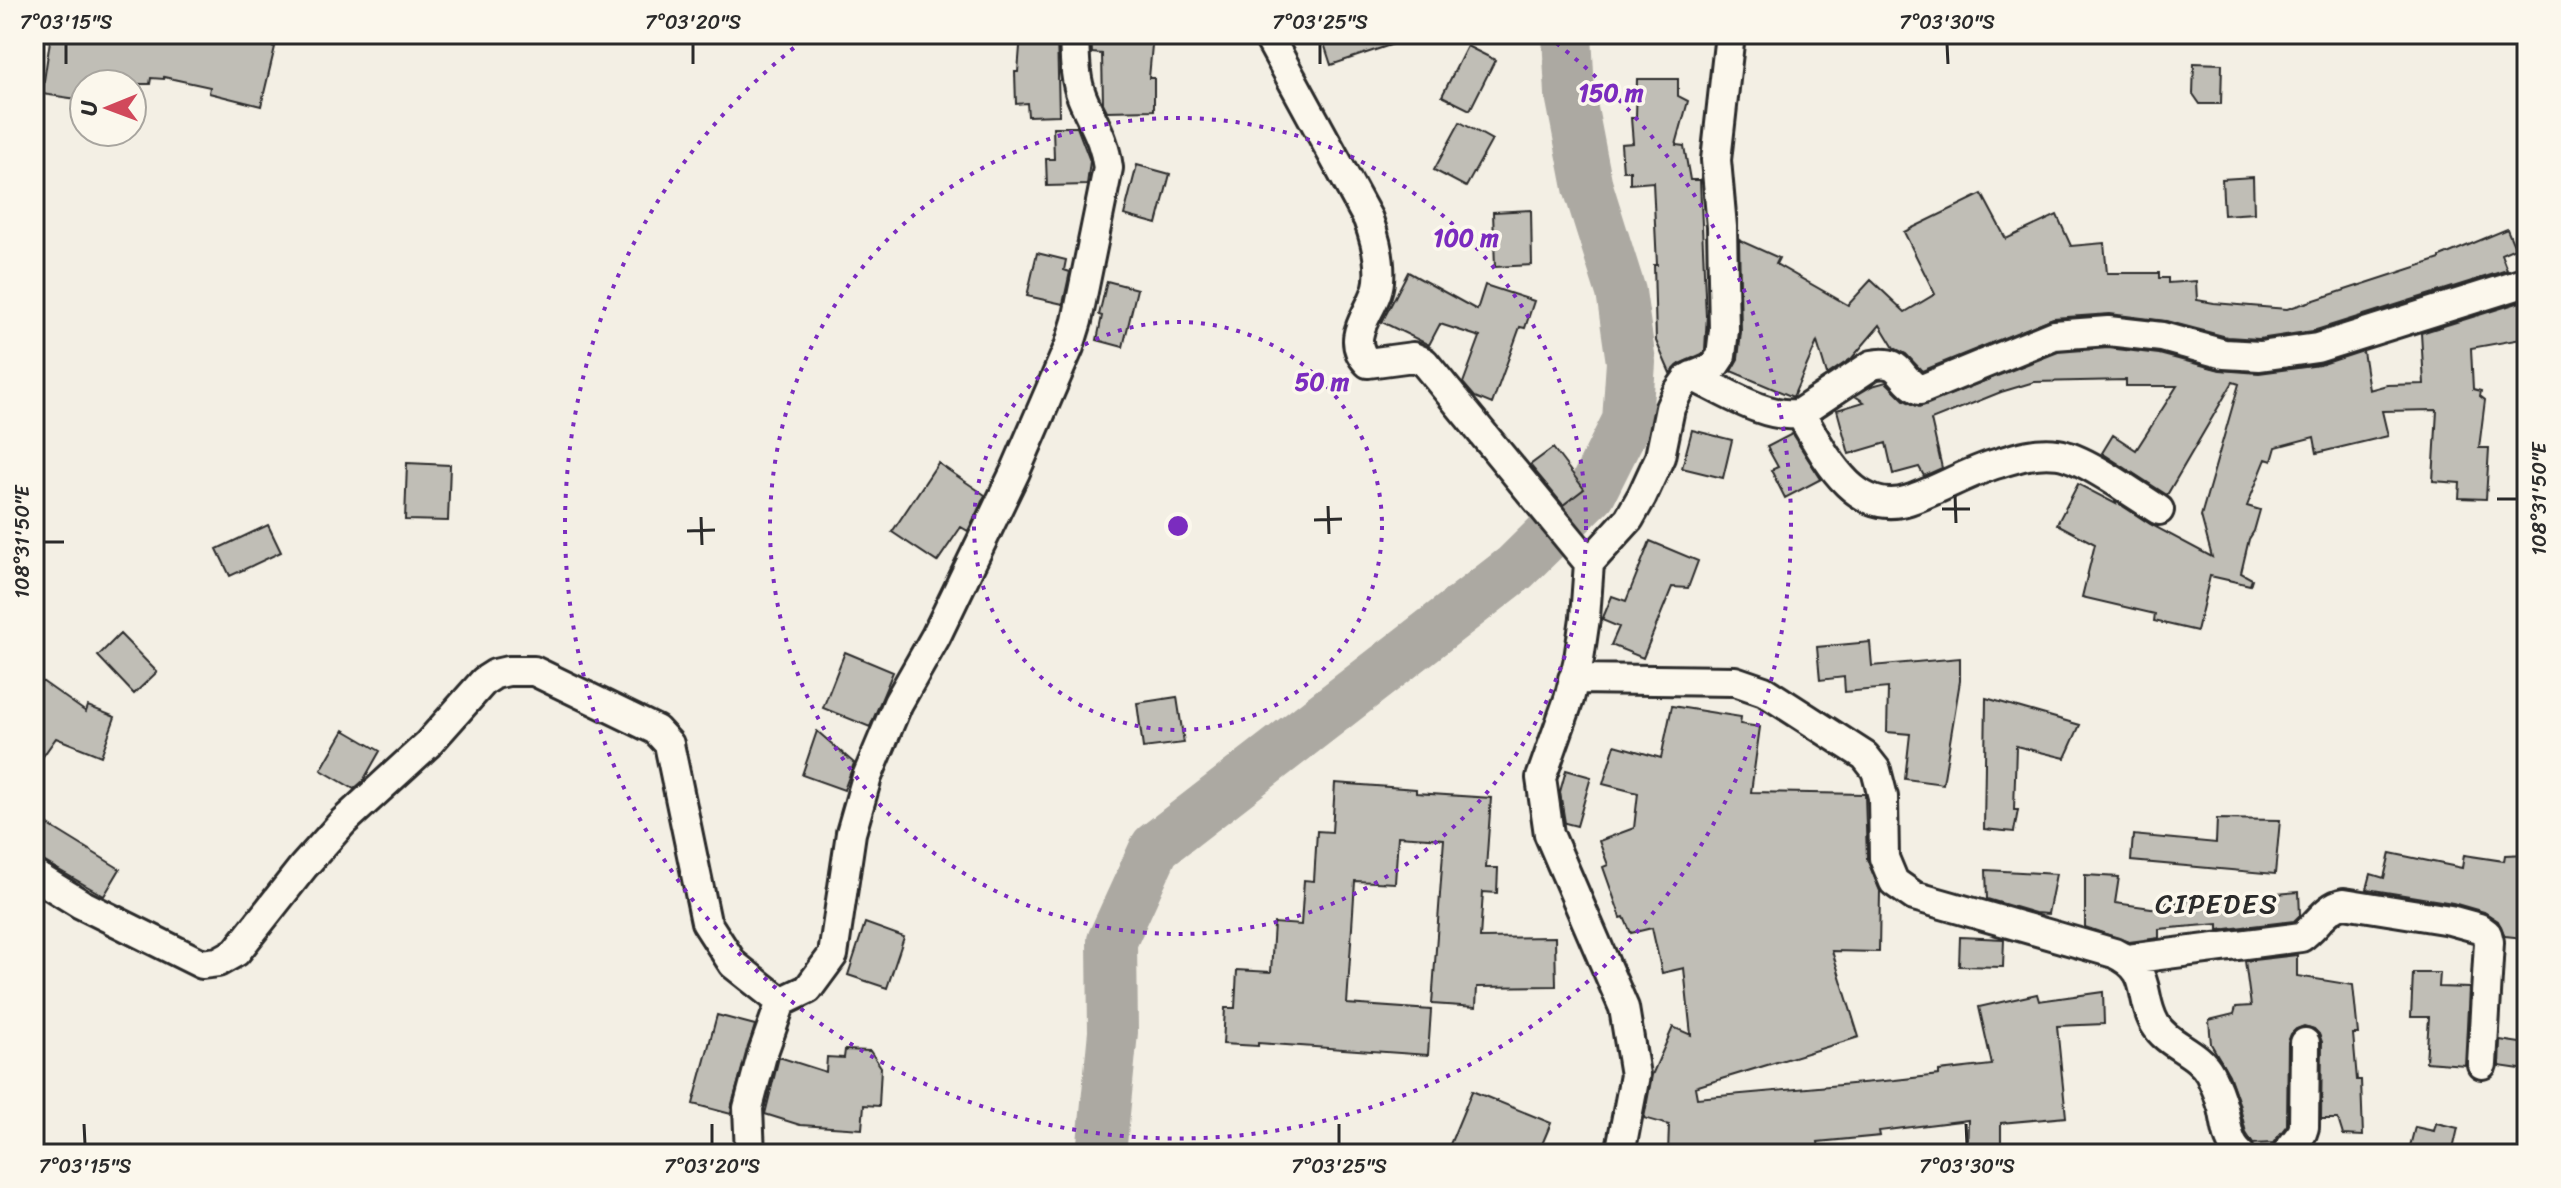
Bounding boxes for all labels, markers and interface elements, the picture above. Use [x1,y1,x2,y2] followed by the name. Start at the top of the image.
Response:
[20,5,113,40] text: 7°03'15"S
[645,5,741,40] text: 7°03'20"S
[1272,5,1368,40] text: 7°03'25"S
[1899,5,1995,40] text: 7°03'30"S
[68,68,148,148] north arrow
[1579,72,1644,114] text: 150 m
[69,99,108,116] text: U
[1433,217,1499,259] text: 100 m
[1295,361,1350,403] text: 50 m
[2522,441,2557,556] text: 108°31'50"E
[5,484,40,599] text: 108°31'50"E
[1164,512,1192,540] centre of rings
[2155,879,2279,928] district label: CIPEDES
[39,1149,132,1184] text: 7°03'15"S
[664,1149,760,1184] text: 7°03'20"S
[1291,1149,1387,1184] text: 7°03'25"S
[1919,1149,2015,1184] text: 7°03'30"S

